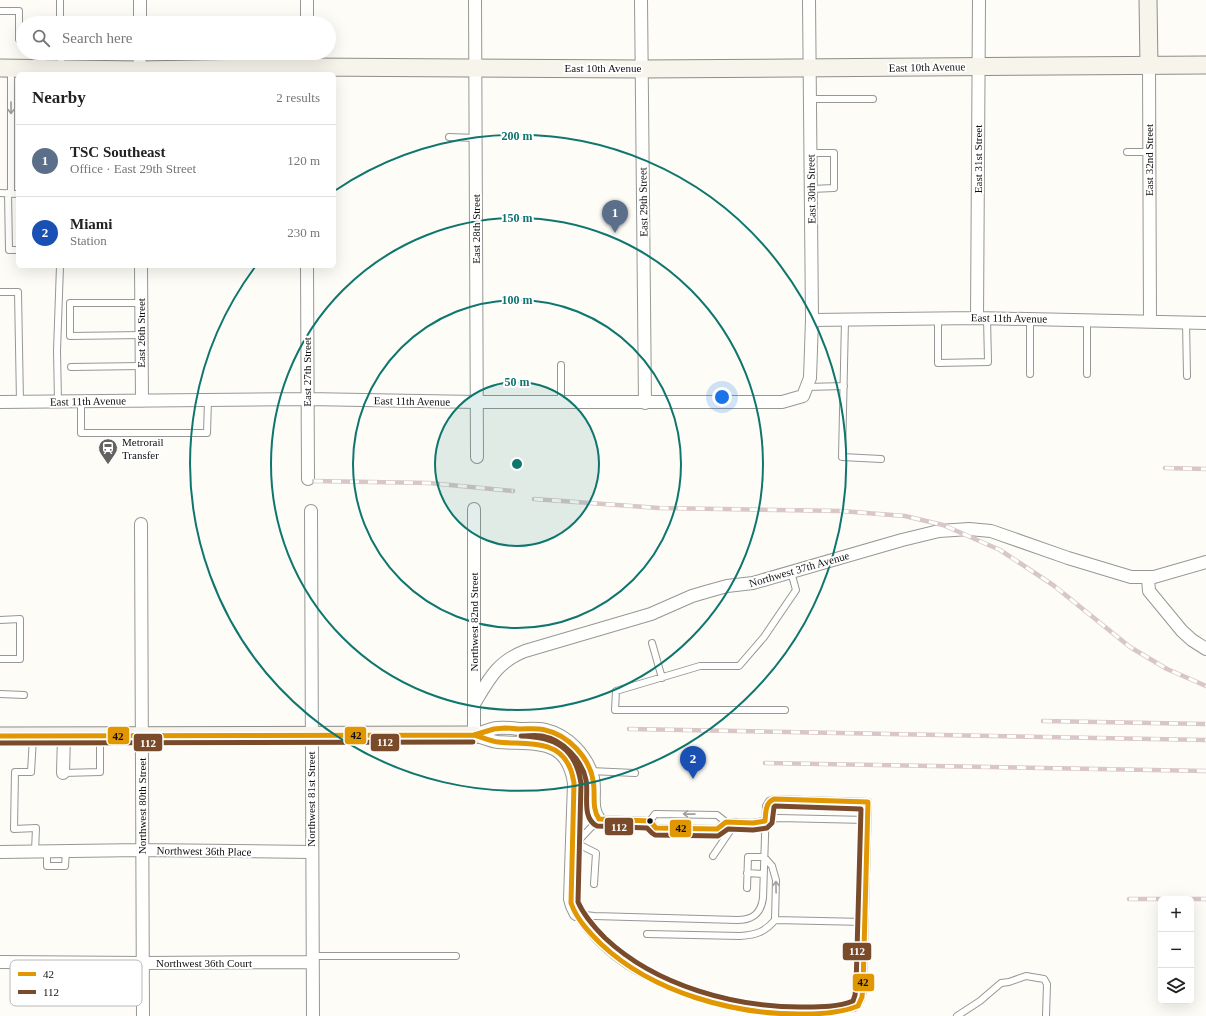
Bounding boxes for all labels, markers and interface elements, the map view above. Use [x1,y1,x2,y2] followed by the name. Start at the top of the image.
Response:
[16,16,336,60] search box
[30,27,52,49] icon: search
[62,30,132,46] text: Search here
[889,60,966,74] street label: East 10th Avenue
[565,62,642,74] street label: East 10th Avenue
[32,88,86,107] text: Nearby
[276,90,320,105] text: 2 results
[7,101,15,114] one-way arrow
[1143,124,1155,196] street label: East 32nd Street
[972,125,984,193] street label: East 31st Street
[502,129,533,143] text: 200 m
[70,144,165,160] text: TSC Southeast
[42,153,48,168] text: 1
[287,153,320,168] text: 120 m
[804,154,818,224] street label: East 30th Street
[70,161,196,176] text: Office · East 29th Street
[636,167,650,237] street label: East 29th Street
[470,194,482,264] street label: East 28th Street
[602,200,628,233] pin: 1
[502,211,533,225] text: 150 m
[70,216,113,232] text: Miami
[42,225,48,240] text: 2
[287,225,320,240] text: 230 m
[70,233,107,248] text: Station
[502,293,533,307] text: 100 m
[135,298,147,368] street label: East 26th Street
[971,311,1047,325] street label: East 11th Avenue
[301,337,313,407] street label: East 27th Street
[505,375,530,389] text: 50 m
[712,387,732,407] your location
[50,394,126,408] street label: East 11th Avenue
[374,394,450,408] street label: East 11th Avenue
[122,436,164,461] place label: Metrorail Transfer
[97,437,119,465] station icon: Metrorail Transfer
[510,457,524,471] centre of rings
[748,549,851,589] street label: Northwest 37th Avenue
[468,573,480,671] street label: Northwest 82nd Street
[107,726,130,745] line badge: 42
[344,726,367,745] line badge: 42
[351,729,362,741] text: 42
[113,730,124,742] text: 42
[133,733,163,752] line badge: 112
[370,733,400,752] line badge: 112
[377,736,393,748] text: 112
[140,737,156,749] text: 112
[680,746,706,779] pin: 2
[305,751,317,847] street label: Northwest 81st Street
[136,758,148,854] street label: Northwest 80th Street
[683,811,696,818] one-way arrow
[645,816,655,826] unlabelled marker
[604,817,634,836] line badge: 112
[669,819,692,838] line badge: 42
[611,821,627,833] text: 112
[676,822,687,834] text: 42
[157,844,252,858] street label: Northwest 36th Place
[772,881,780,894] one-way arrow
[1158,896,1194,1004] map controls
[1158,896,1194,932] button: +
[1158,932,1194,968] button: −
[842,942,872,961] line badge: 112
[849,945,865,957] text: 112
[156,957,252,969] street label: Northwest 36th Court
[10,960,142,1006] legend
[43,968,54,980] text: 42
[1158,968,1194,1004] button: layers
[852,973,875,992] line badge: 42
[858,976,869,988] text: 42
[43,986,59,998] text: 112

